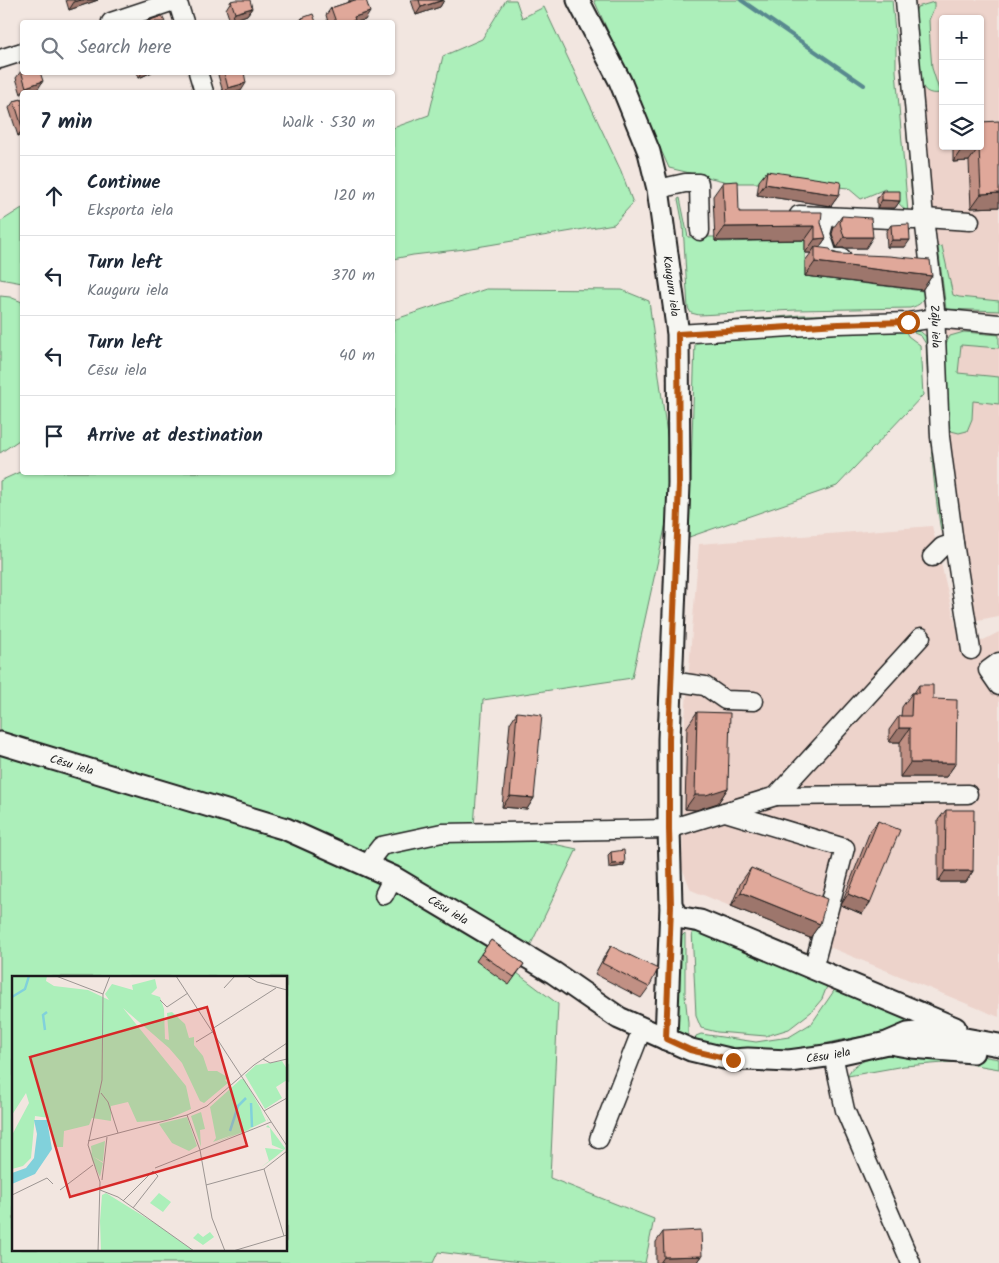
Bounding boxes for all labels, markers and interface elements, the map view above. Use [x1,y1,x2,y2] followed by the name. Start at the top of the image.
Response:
[939,15,984,150] map controls
[939,15,984,60] button: +
[20,20,395,75] search box
[78,33,172,63] text: Search here
[38,34,66,62] icon: search
[939,60,984,105] button: −
[939,105,984,150] button: layers
[40,106,92,139] text: 7 min
[282,110,375,135] text: Walk · 530 m
[87,168,160,198] text: Continue
[40,182,68,210] icon: ahead
[334,183,375,208] text: 120 m
[87,198,173,223] text: Eksporta iela
[87,248,162,278] text: Turn left
[657,254,685,318] street label: Kauguru iela
[40,262,68,290] icon: left
[331,263,375,288] text: 370 m
[87,278,169,303] text: Kauguru iela
[924,304,946,349] street label: Zāļu iela
[897,311,920,334] route start
[87,328,162,358] text: Turn left
[40,342,68,370] icon: left
[339,343,375,368] text: 40 m
[87,358,147,383] text: Cēsu iela
[87,421,263,451] text: Arrive at destination
[40,422,68,450] icon: arrive
[47,749,96,781] street label: Cēsu iela
[424,891,472,930] street label: Cēsu iela
[12,976,288,1250] inset map
[805,1042,853,1069] street label: Cēsu iela
[722,1049,745,1072] route end

